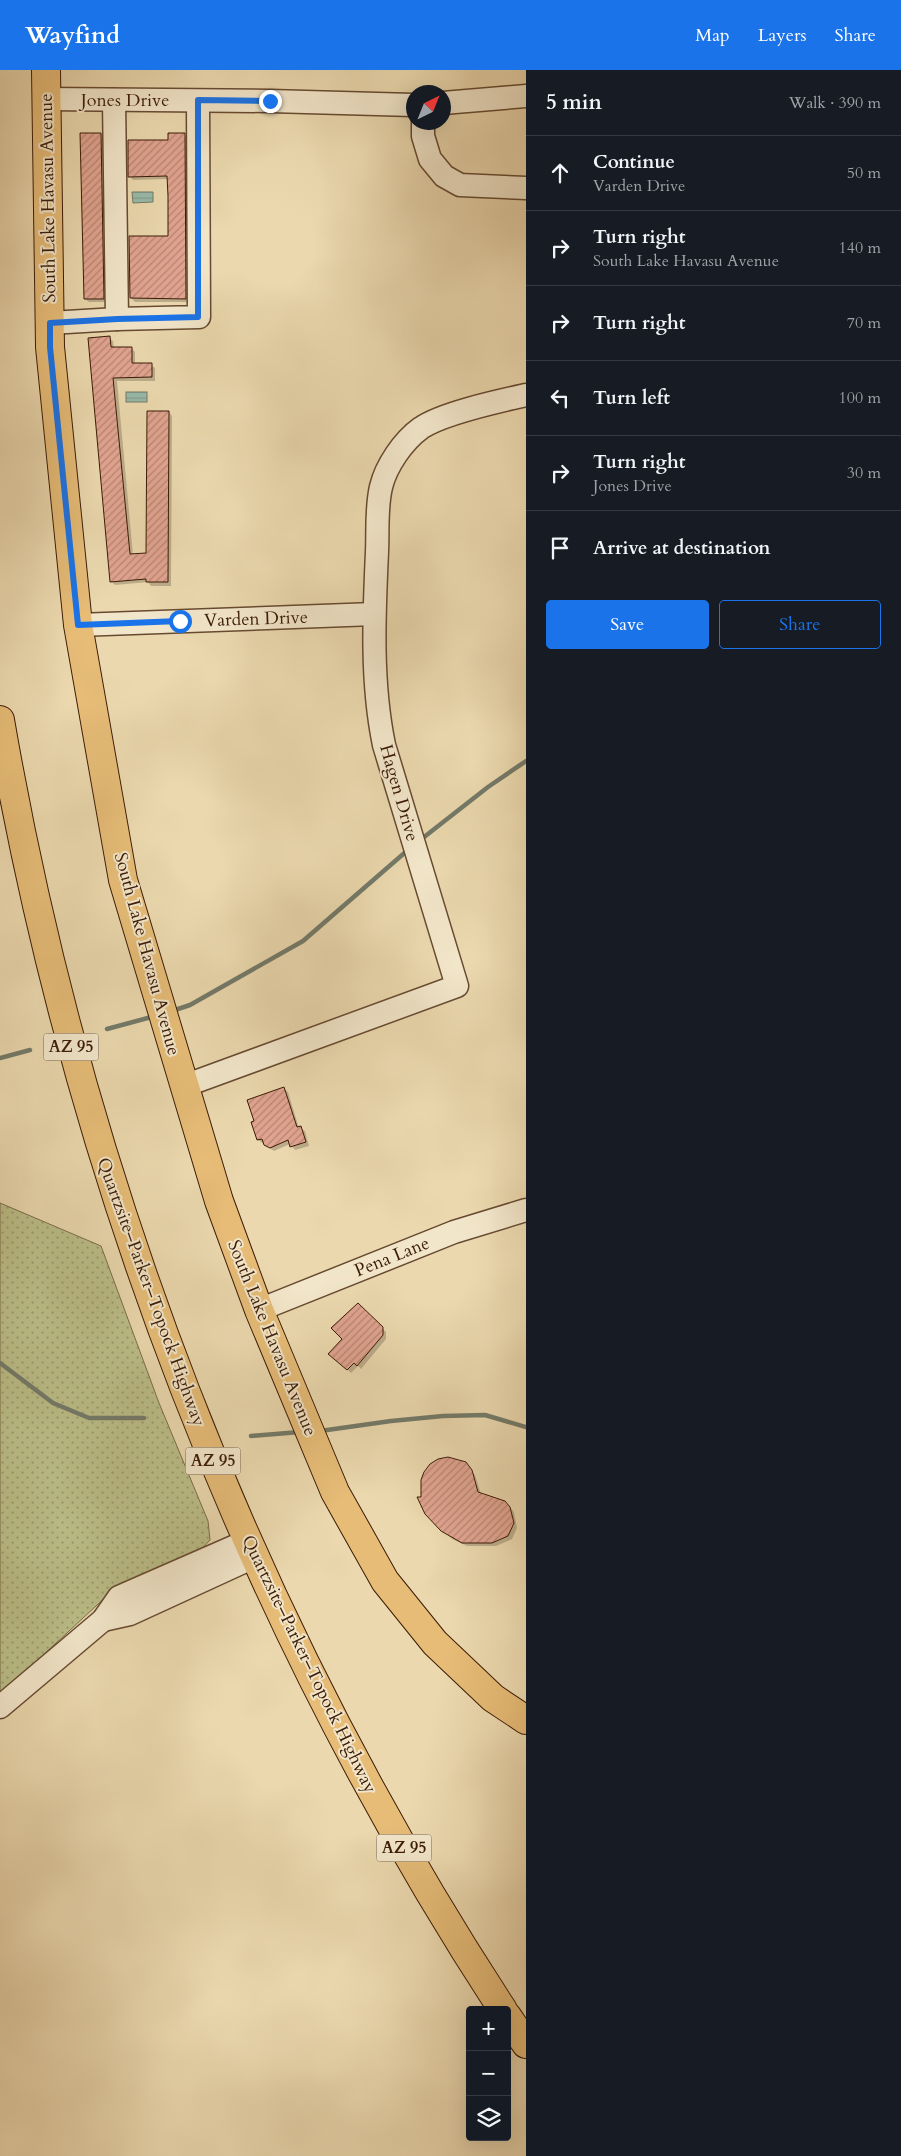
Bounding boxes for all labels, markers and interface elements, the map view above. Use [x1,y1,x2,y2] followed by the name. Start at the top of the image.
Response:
[25,19,120,52] text: Wayfind
[695,23,730,48] text: Map
[758,23,807,48] text: Layers
[835,23,876,48] text: Share
[406,85,451,130] north arrow
[78,88,169,113] street label: Jones Drive
[546,88,602,117] text: 5 min
[259,90,282,113] route end
[789,92,881,114] text: Walk · 390 m
[34,93,62,303] street label: South Lake Havasu Avenue
[593,149,675,175] text: Continue
[546,159,574,187] icon: ahead
[847,162,881,184] text: 50 m
[593,175,685,197] text: Varden Drive
[593,224,685,250] text: Turn right
[546,234,574,262] icon: right
[839,237,881,259] text: 140 m
[593,250,779,272] text: South Lake Havasu Avenue
[546,309,574,337] icon: right
[593,310,685,336] text: Turn right
[847,312,881,334] text: 70 m
[546,384,574,412] icon: left
[593,385,670,411] text: Turn left
[839,387,881,409] text: 100 m
[593,449,685,475] text: Turn right
[546,459,574,487] icon: right
[847,462,881,484] text: 30 m
[593,475,672,497] text: Jones Drive
[546,534,574,562] icon: arrive
[593,535,770,561] text: Arrive at destination
[546,600,709,649] button: Save
[719,600,881,649] button: Share
[204,605,308,633] street label: Varden Drive
[169,610,192,633] route start
[373,742,425,844] street label: Hagen Drive
[108,850,186,1058] street label: South Lake Havasu Avenue
[44,1034,98,1060] road number: AZ 95
[91,1154,212,1430] street label: Quartzsite–Parker–Topock Highway
[351,1231,433,1283] street label: Pena Lane
[221,1236,323,1440] street label: South Lake Havasu Avenue
[186,1448,240,1474] road number: AZ 95
[235,1531,383,1798] street label: Quartzsite–Parker–Topock Highway
[376,1835,432,1862] road number: AZ 95
[466,2006,511,2141] map controls
[466,2006,511,2051] button: +
[466,2051,511,2096] button: −
[466,2096,511,2141] button: layers

